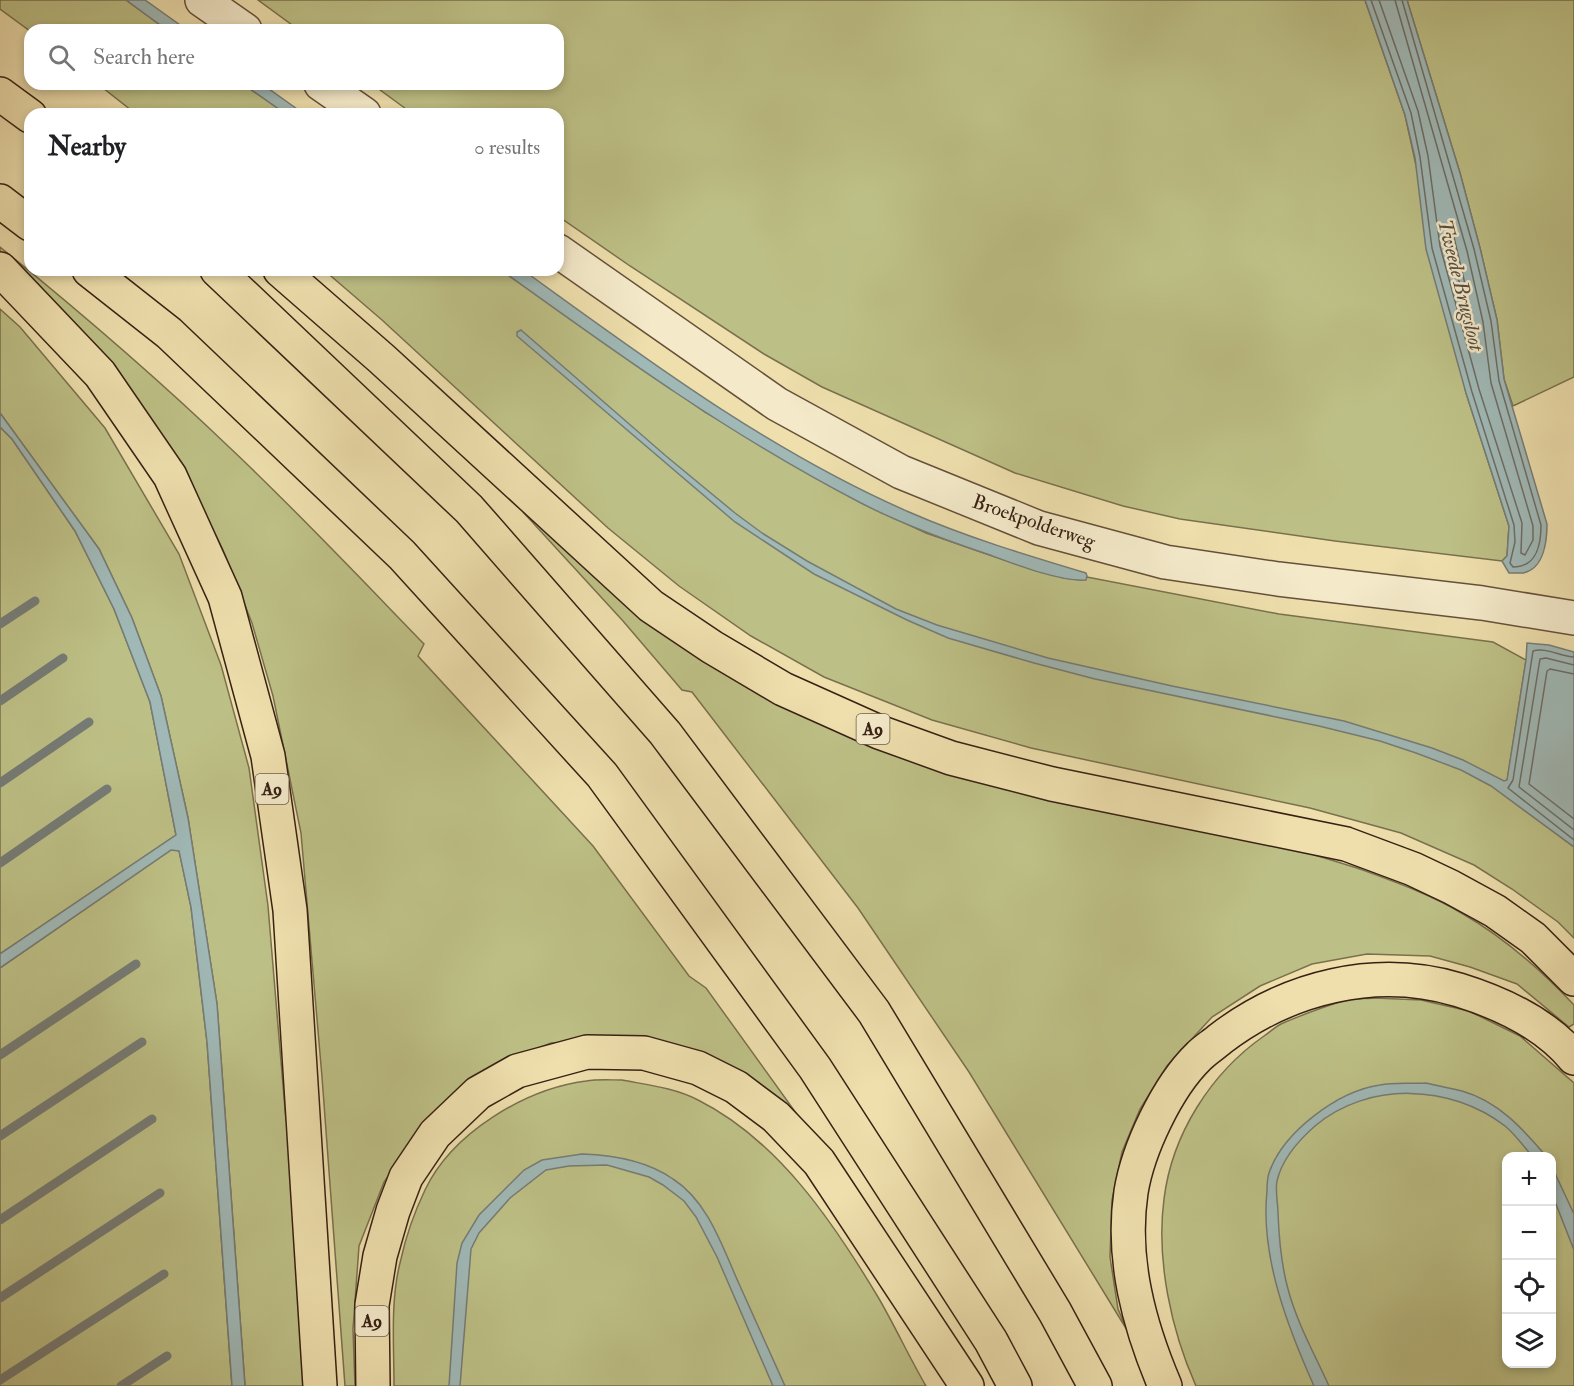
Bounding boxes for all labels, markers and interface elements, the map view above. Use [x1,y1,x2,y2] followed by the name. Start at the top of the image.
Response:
[24,24,564,90] search box
[45,41,78,74] icon: search
[93,43,195,71] text: Search here
[48,131,126,163] text: Nearby
[474,135,540,160] text: 0 results
[1431,216,1490,355] water label: Tweede Brugsloot
[969,489,1100,556] street label: Broekpolderweg
[856,714,890,744] road number: A9
[256,774,288,804] road number: A9
[1502,1152,1556,1368] map controls
[1502,1152,1556,1206] button: +
[1502,1206,1556,1260] button: −
[1502,1260,1556,1314] button: locate
[356,1306,388,1336] road number: A9
[1502,1314,1556,1368] button: layers

